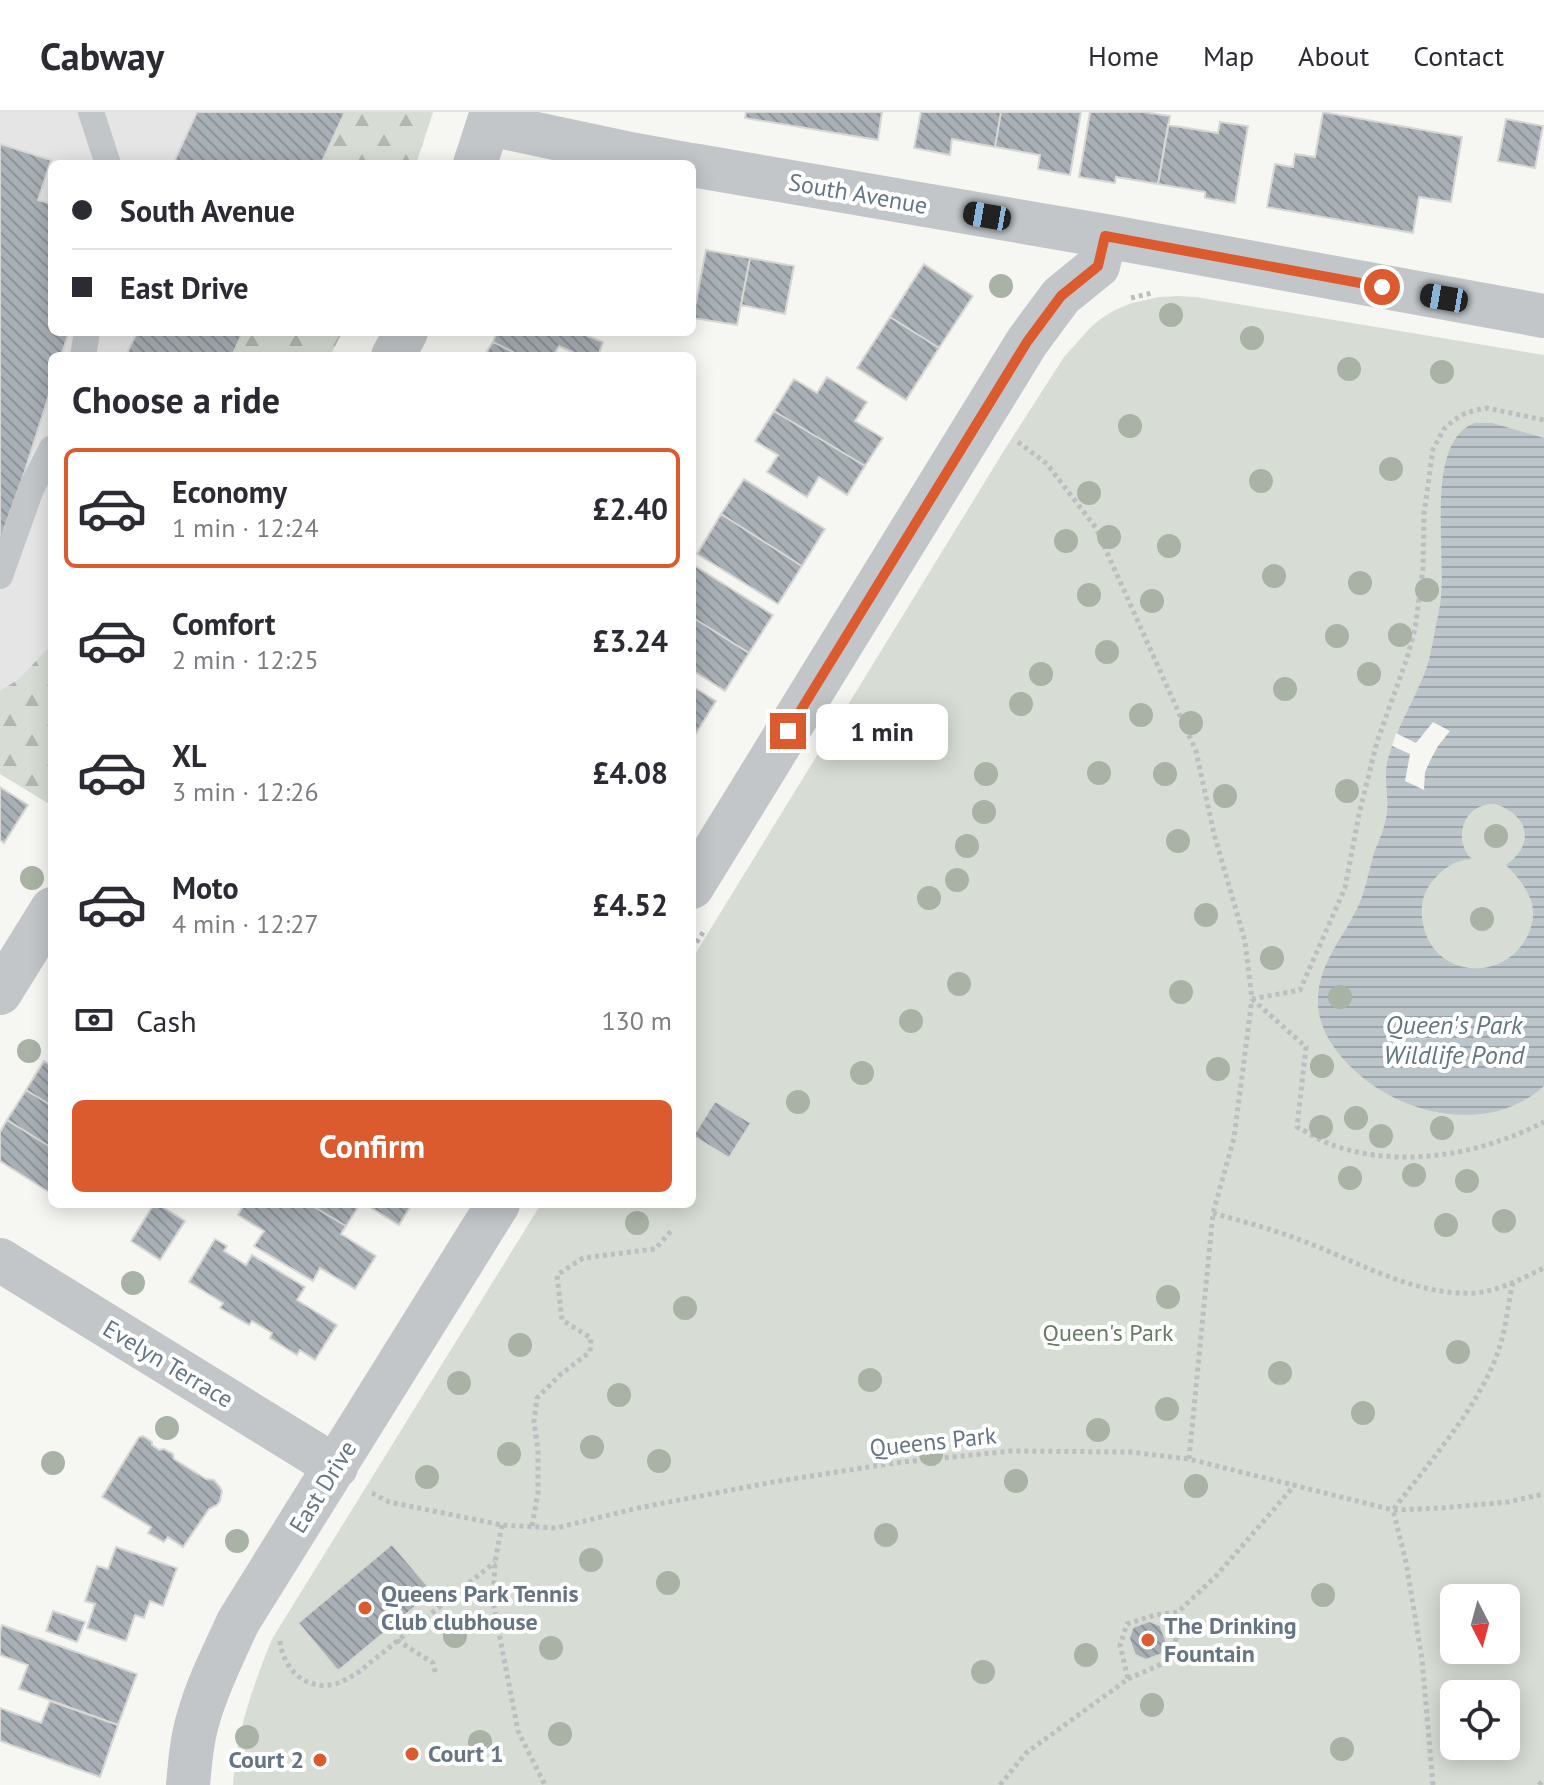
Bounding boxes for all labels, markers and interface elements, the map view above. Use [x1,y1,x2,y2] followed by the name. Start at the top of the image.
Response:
[40,31,164,80] text: Cabway
[1088,37,1159,74] text: Home
[1203,37,1254,74] text: Map
[1298,37,1369,74] text: About
[1413,37,1504,74] text: Contact
[786,166,930,221] street label: South Avenue
[120,191,295,230] text: South Avenue
[961,200,1013,232] car
[120,268,249,307] text: East Drive
[1364,269,1400,305] route start
[1418,282,1470,314] car
[72,376,280,423] text: Choose a ride
[76,472,148,544] icon: car
[172,472,287,511] text: Economy
[593,489,668,528] text: £2.40
[172,511,319,544] text: 1 min · 12:24
[76,604,148,676] icon: car
[172,604,275,643] text: Comfort
[593,621,668,660] text: £3.24
[172,643,319,676] text: 2 min · 12:25
[816,703,948,759] callout: 1 min
[770,713,806,749] route end
[850,715,914,748] text: 1 min
[76,736,148,808] icon: car
[172,736,206,775] text: XL
[593,753,668,792] text: £4.08
[172,775,319,808] text: 3 min · 12:26
[76,868,148,940] icon: car
[172,868,239,907] text: Moto
[593,885,668,924] text: £4.52
[172,907,319,940] text: 4 min · 12:27
[72,998,116,1042] icon: cash
[136,1001,197,1040] text: Cash
[601,1004,672,1037] text: 130 m
[1383,1008,1525,1071] water label: Queen's Park Wildlife Pond
[72,1100,672,1192] button: Confirm
[97,1313,239,1415] street label: Evelyn Terrace
[1043,1317,1174,1348] park label: Queen's Park
[868,1419,998,1464] street label: Queens Park
[282,1435,363,1539] street label: East Drive
[381,1578,579,1637] place label: Queens Park Tennis Club clubhouse
[1440,1584,1520,1664] north arrow
[1440,1584,1520,1760] map controls
[356,1599,374,1617] marker: Queens Park Tennis Club clubhouse
[1164,1610,1297,1669] place label: The Drinking Fountain
[1139,1631,1157,1649] marker: The Drinking Fountain
[1440,1680,1520,1760] button: locate
[428,1738,504,1769] place label: Court 1
[228,1744,304,1775] place label: Court 2
[403,1745,421,1763] marker: Court 1
[311,1751,329,1769] marker: Court 2

